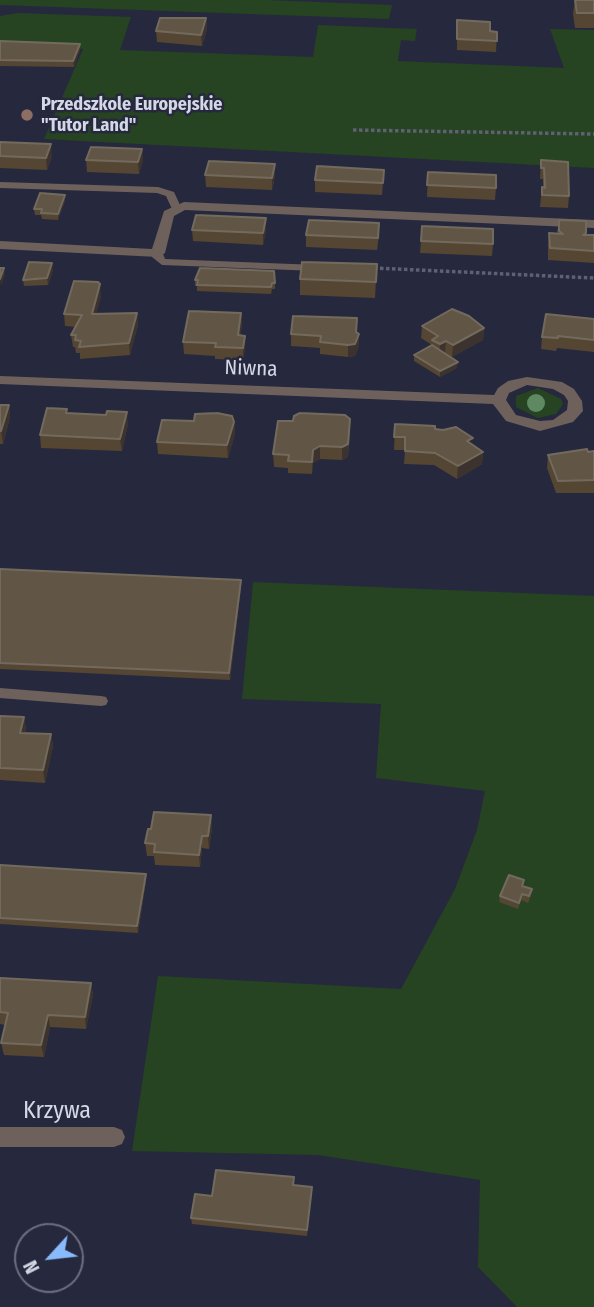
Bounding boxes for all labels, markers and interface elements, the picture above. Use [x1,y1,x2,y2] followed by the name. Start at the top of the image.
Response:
[41,94,222,136] place label: Przedszkole Europejskie "Tutor Land"
[19,107,35,123] marker: Przedszkole Europejskie "Tutor Land"
[224,355,278,383] street label: Niwna
[23,1097,91,1125] street label: Krzywa
[14,1223,84,1293] north arrow
[19,1257,44,1277] text: N

